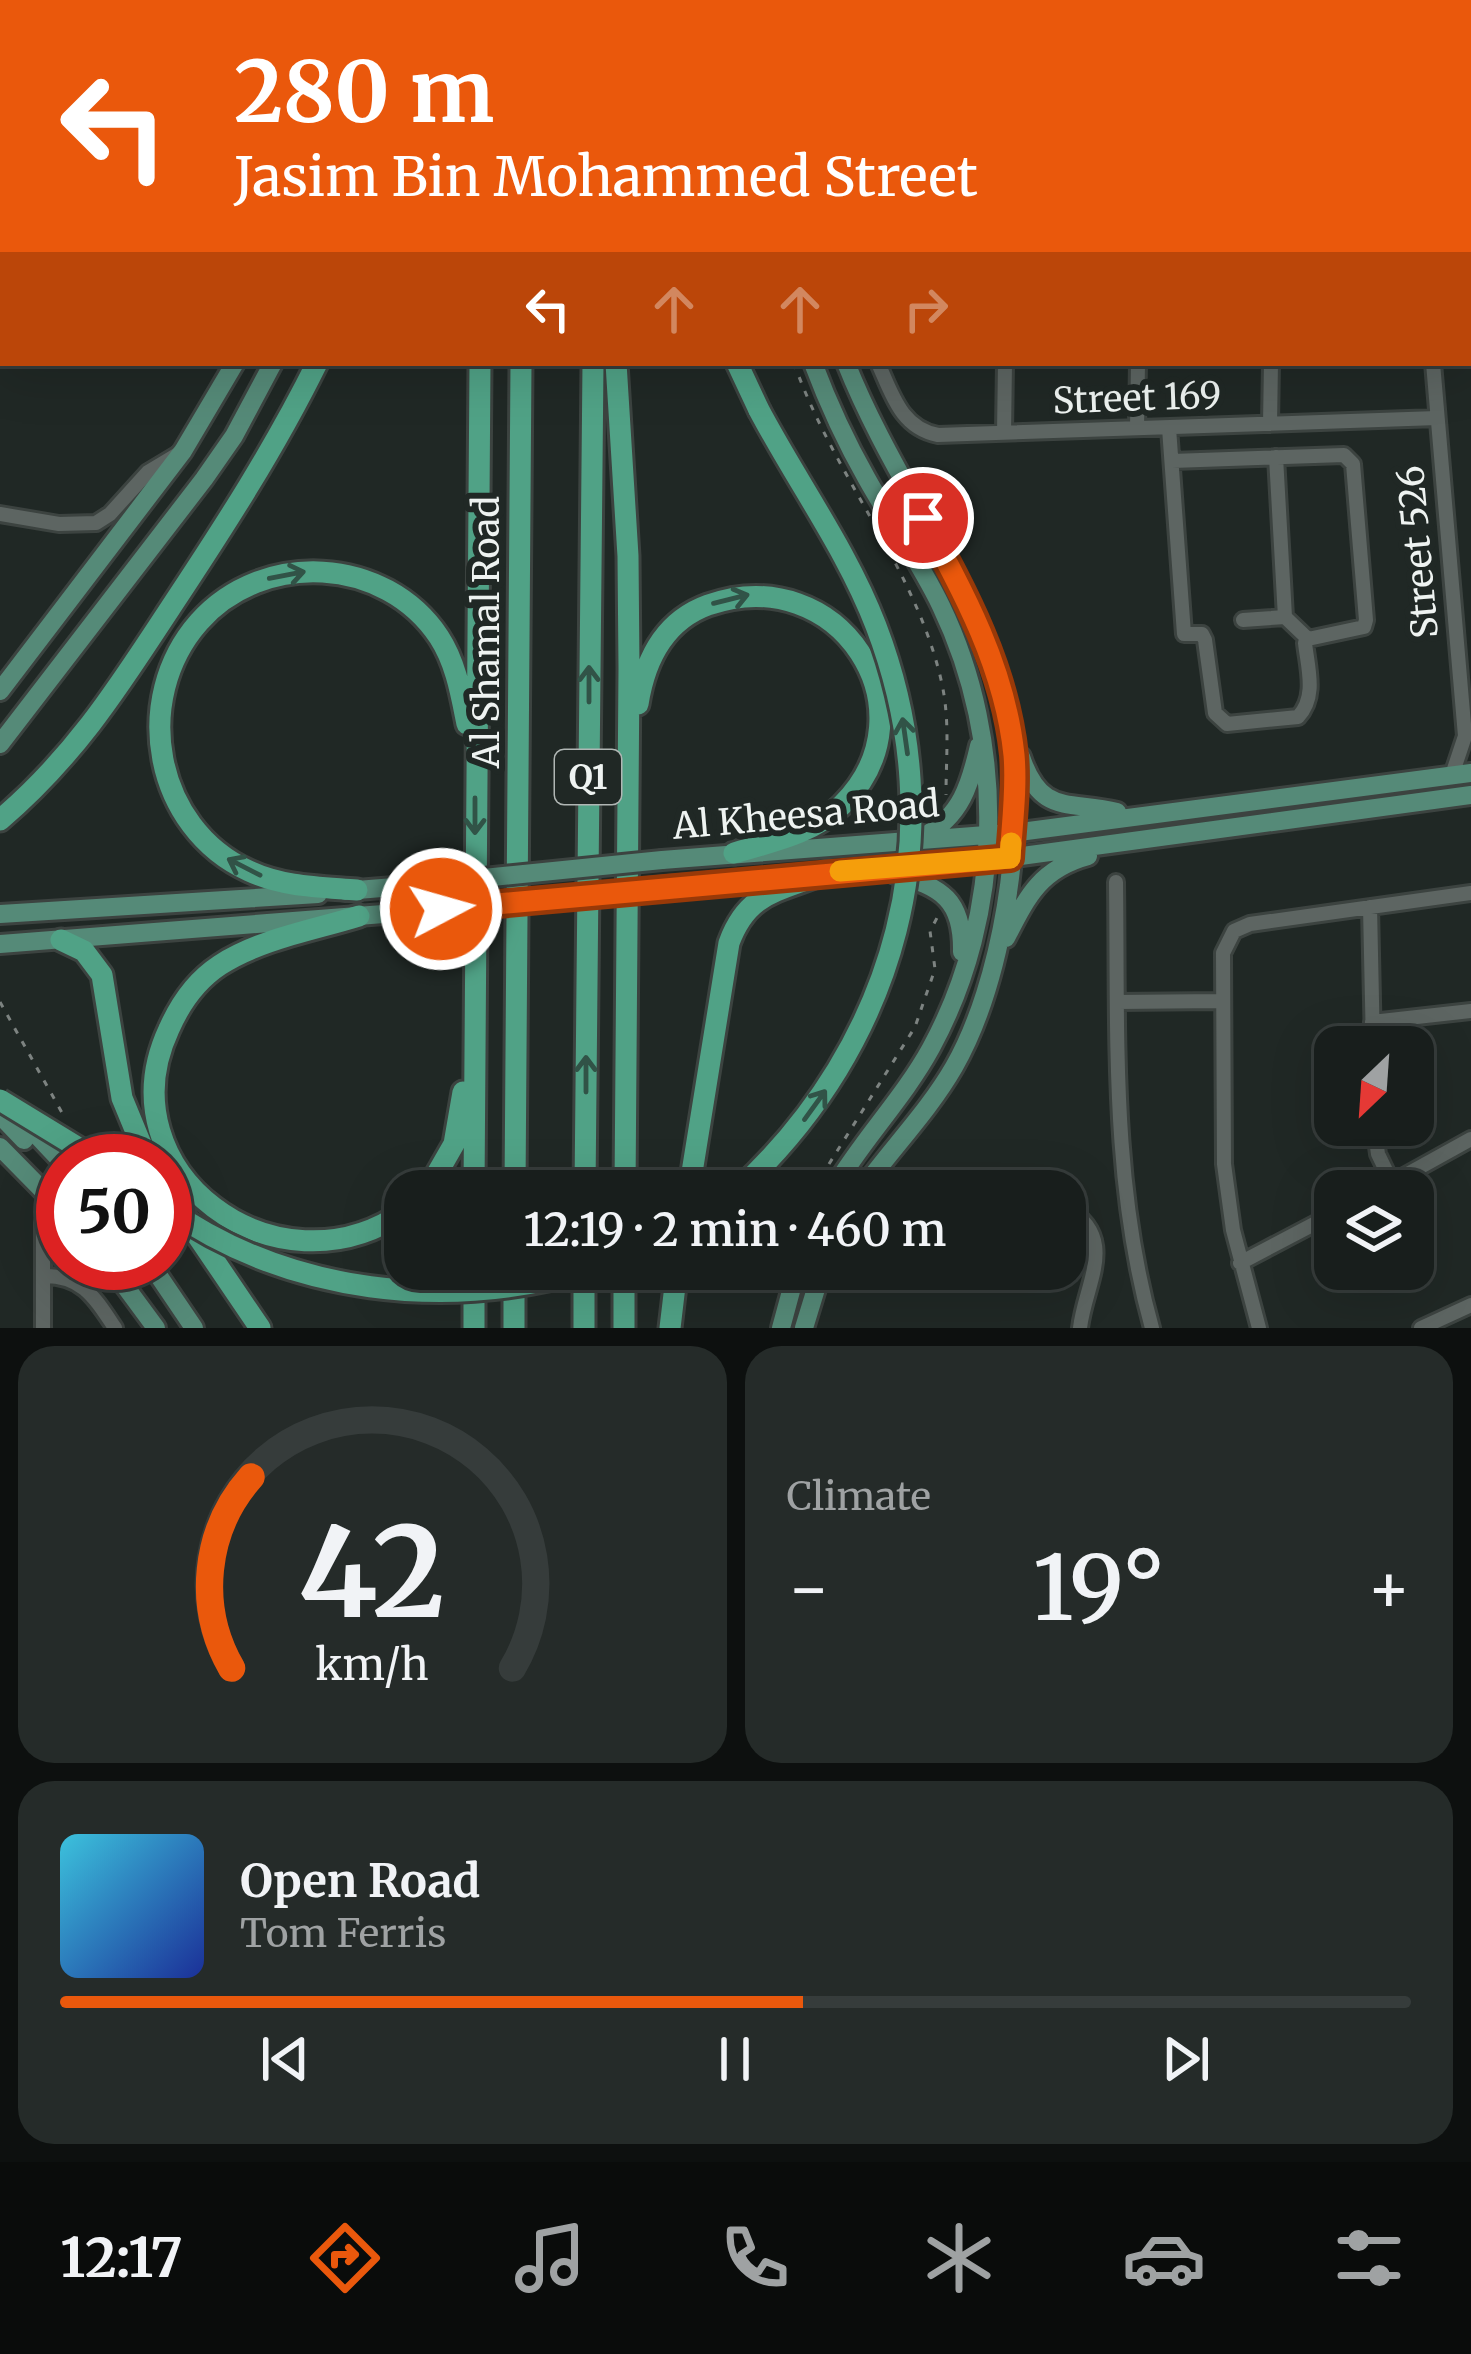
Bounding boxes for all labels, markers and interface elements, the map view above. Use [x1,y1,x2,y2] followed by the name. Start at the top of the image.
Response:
[234,39,494,145] text: 280 m
[36,48,192,204] icon: left
[234,143,978,211] text: Jasim Bin Mohammed Street
[515,276,581,342] icon: left
[641,276,707,342] icon: ahead
[767,276,833,342] icon: ahead
[893,276,959,342] icon: right
[1052,373,1222,423] street label: Street 169
[1388,464,1448,640] street label: Street 526
[872,467,974,569] pin
[890,485,956,551] icon: arrive
[464,496,509,769] street label: Al Shamal Road
[267,563,306,585] one-way arrow
[712,587,750,609] one-way arrow
[578,665,600,704] one-way arrow
[893,717,916,756] one-way arrow
[555,750,621,804] road number: Q1
[670,781,941,849] street label: Al Kheesa Road
[464,796,486,835] one-way arrow
[378,846,504,972] position arrow
[226,855,262,878] one-way arrow
[1314,1026,1434,1146] north arrow
[1314,1026,1434,1290] map controls
[575,1055,597,1094] one-way arrow
[802,1089,828,1122] one-way arrow
[36,1134,192,1290] speed limit sign: 50
[1314,1170,1434,1290] button: layers
[524,1202,946,1258] text: 12:19 · 2 min · 460 m
[787,1472,931,1521] text: Climate
[298,1494,446,1651] text: 42
[1033,1531,1165,1645] text: 19°
[787,1547,831,1630] text: −
[1367,1547,1411,1630] text: +
[315,1637,429,1691] text: km/h
[240,1853,480,1909] text: Open Road
[240,1909,446,1958] text: Tom Ferris
[252,2026,318,2092] icon: previous
[702,2026,768,2092] icon: pause
[1153,2026,1219,2092] icon: next
[303,2216,387,2300] icon: directions
[508,2216,592,2300] icon: music
[713,2216,797,2300] icon: phone
[917,2216,1001,2300] icon: climate
[1122,2216,1206,2300] icon: car
[1327,2216,1411,2300] icon: filters
[60,2224,183,2292] text: 12:17

